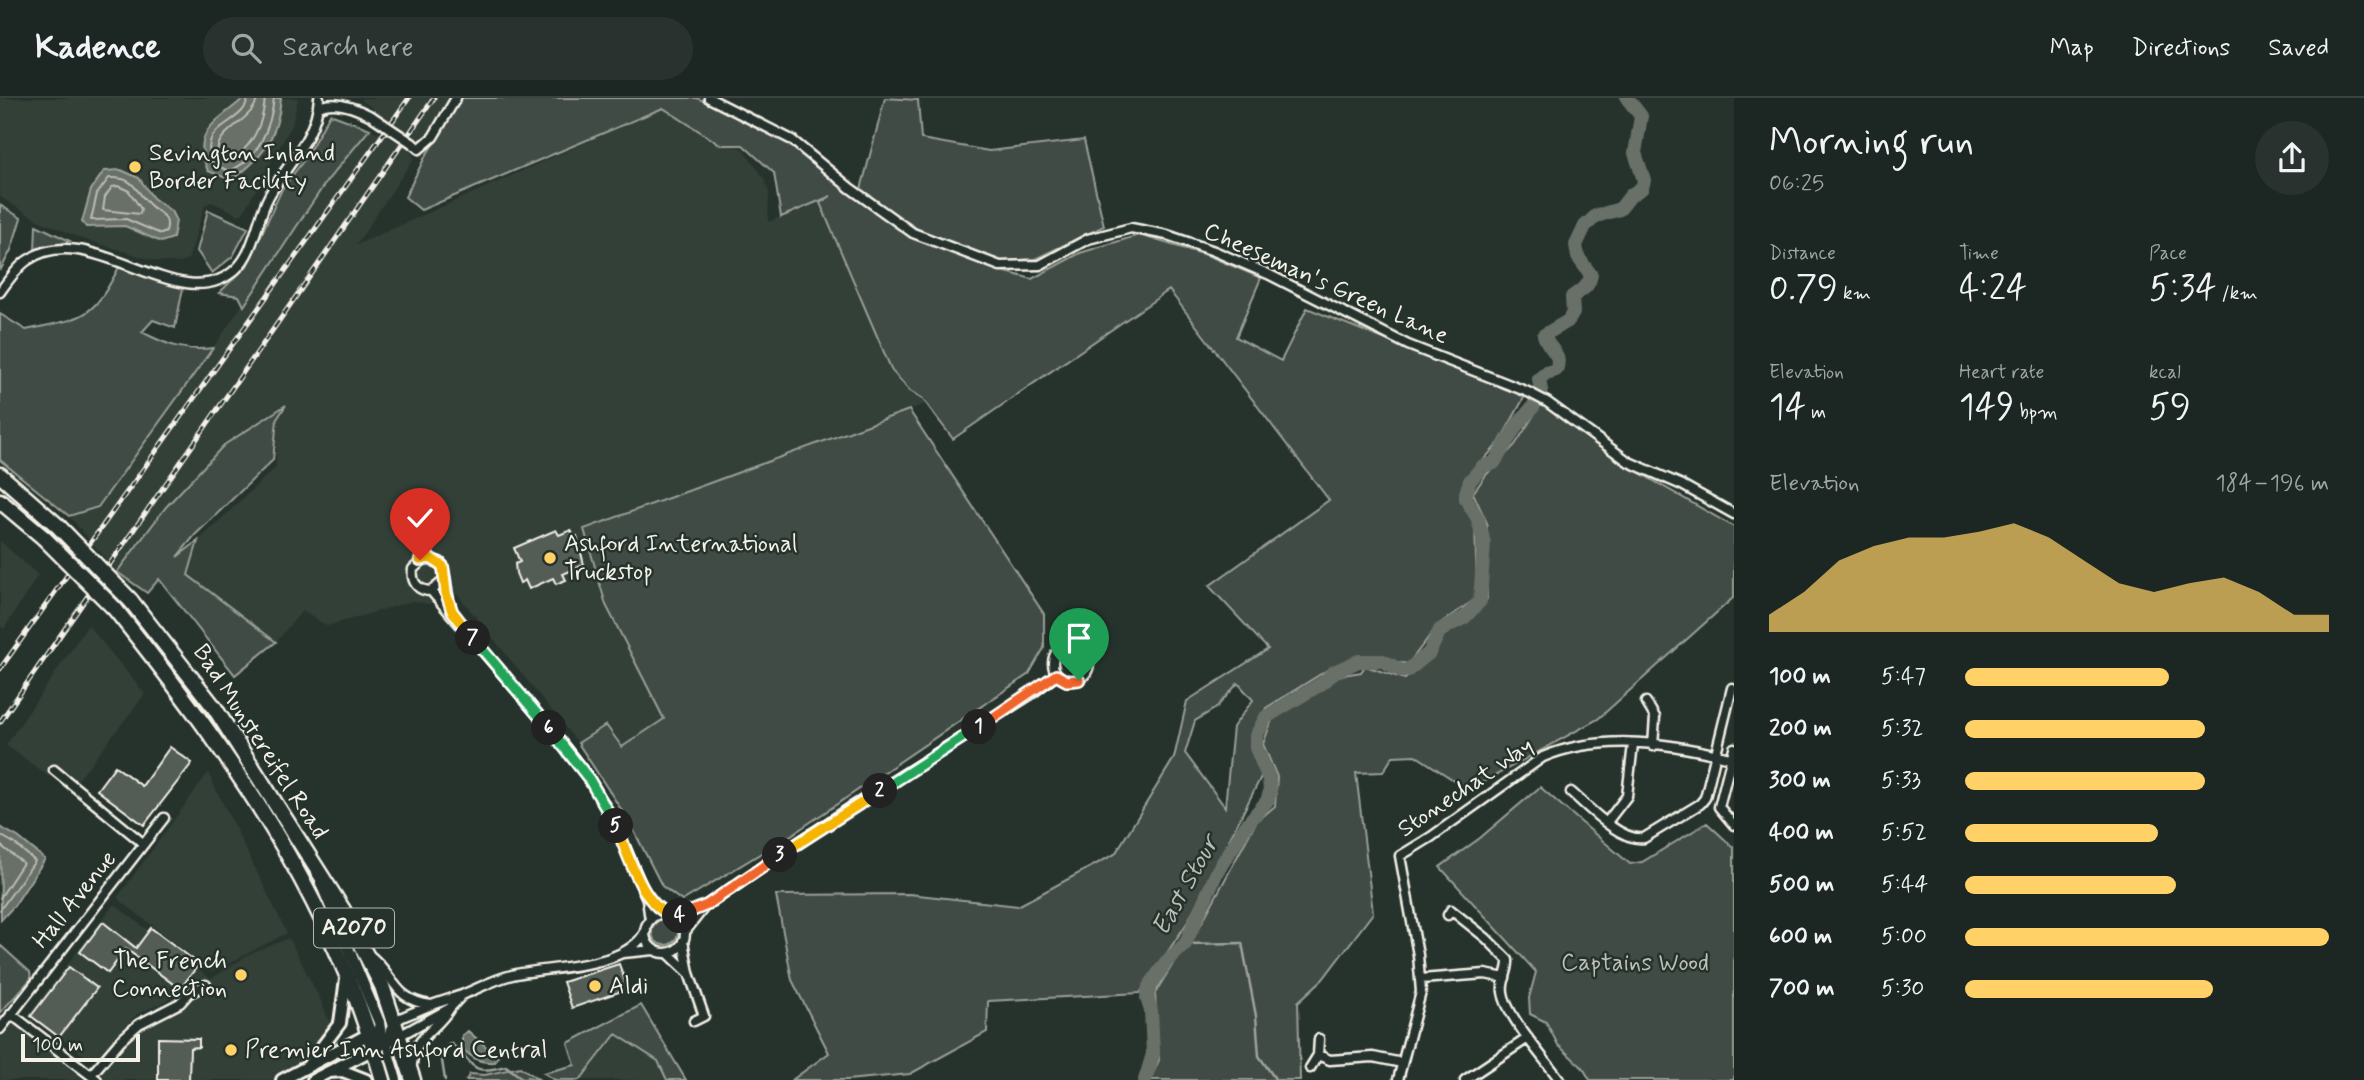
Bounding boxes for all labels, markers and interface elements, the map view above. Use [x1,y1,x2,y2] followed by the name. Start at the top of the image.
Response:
[203,17,693,80] search box
[35,26,161,70] text: Kadence
[227,29,265,67] icon: search
[283,31,413,65] text: Search here
[2050,33,2094,64] text: Map
[2132,33,2230,64] text: Directions
[2268,33,2329,64] text: Saved
[1769,118,1974,167] text: Morning run
[2255,121,2329,195] button: share
[149,138,335,197] place label: Sevington Inland Border Facility
[127,159,143,175] marker: Sevington Inland Border Facility
[1769,169,1824,199] text: 06:25
[1199,216,1453,352] street label: Cheeseman's Green Lane
[1769,241,1836,266] text: Distance
[1959,241,1999,266] text: Time
[2149,241,2187,266] text: Pace
[1769,266,1838,312] text: 0.79
[1959,266,2027,312] text: 4:24
[2149,266,2216,312] text: 5:34
[1838,281,1871,306] text: km
[2216,281,2258,306] text: /km
[1769,360,1844,385] text: Elevation
[1959,360,2044,385] text: Heart rate
[2149,360,2181,385] text: kcal
[1769,385,1806,431] text: 14
[1959,385,2014,431] text: 149
[2149,385,2191,431] text: 59
[1806,400,1826,425] text: m
[2014,400,2058,425] text: bpm
[1769,469,1860,499] text: Elevation
[2216,469,2329,499] text: 184–196 m
[390,488,450,560] pin
[401,499,439,537] icon: check
[564,529,798,588] place label: Ashford International Truckstop
[542,550,558,566] marker: Ashford International Truckstop
[1049,608,1109,680] pin
[1060,619,1098,657] icon: arrive
[456,620,490,656] pin: 7
[467,625,478,650] text: 7
[185,638,335,846] street label: Bad Munstereifel Road
[1769,662,1831,692] text: 100 m
[1881,662,1926,692] text: 5:47
[532,710,566,746] pin: 6
[962,710,996,744] pin: 1
[974,714,983,739] text: 1
[1769,714,1832,744] text: 200 m
[1881,714,1923,744] text: 5:32
[544,715,553,740] text: 6
[1392,731,1540,845] street label: Stonechat Way
[1769,766,1831,796] text: 300 m
[1881,766,1921,796] text: 5:33
[862,774,898,808] pin: 2
[875,778,884,803] text: 2
[598,808,634,844] pin: 5
[610,813,621,838] text: 5
[1769,818,1834,848] text: 400 m
[1881,818,1927,848] text: 5:52
[1145,827,1229,942] water label: East Stour
[762,838,798,872] pin: 3
[775,842,784,867] text: 3
[26,845,124,955] street label: Hall Avenue
[1769,870,1834,900] text: 500 m
[1881,870,1928,900] text: 5:44
[662,898,698,934] pin: 4
[674,903,685,928] text: 4
[314,908,394,948] road number: A2070
[1769,922,1832,952] text: 600 m
[1881,922,1927,952] text: 5:00
[112,946,227,1005] place label: The French Connection
[1561,948,1709,979] park label: Captains Wood
[233,967,249,983] marker: The French Connection
[609,971,648,1002] place label: Aldi
[1769,974,1834,1004] text: 700 m
[1881,974,1925,1004] text: 5:30
[587,978,603,994] marker: Aldi
[21,1031,140,1063] scale bar
[32,1033,83,1058] text: 100 m
[245,1035,548,1068] place label: Premier Inn Ashford Central
[223,1042,239,1058] marker: Premier Inn Ashford Central

